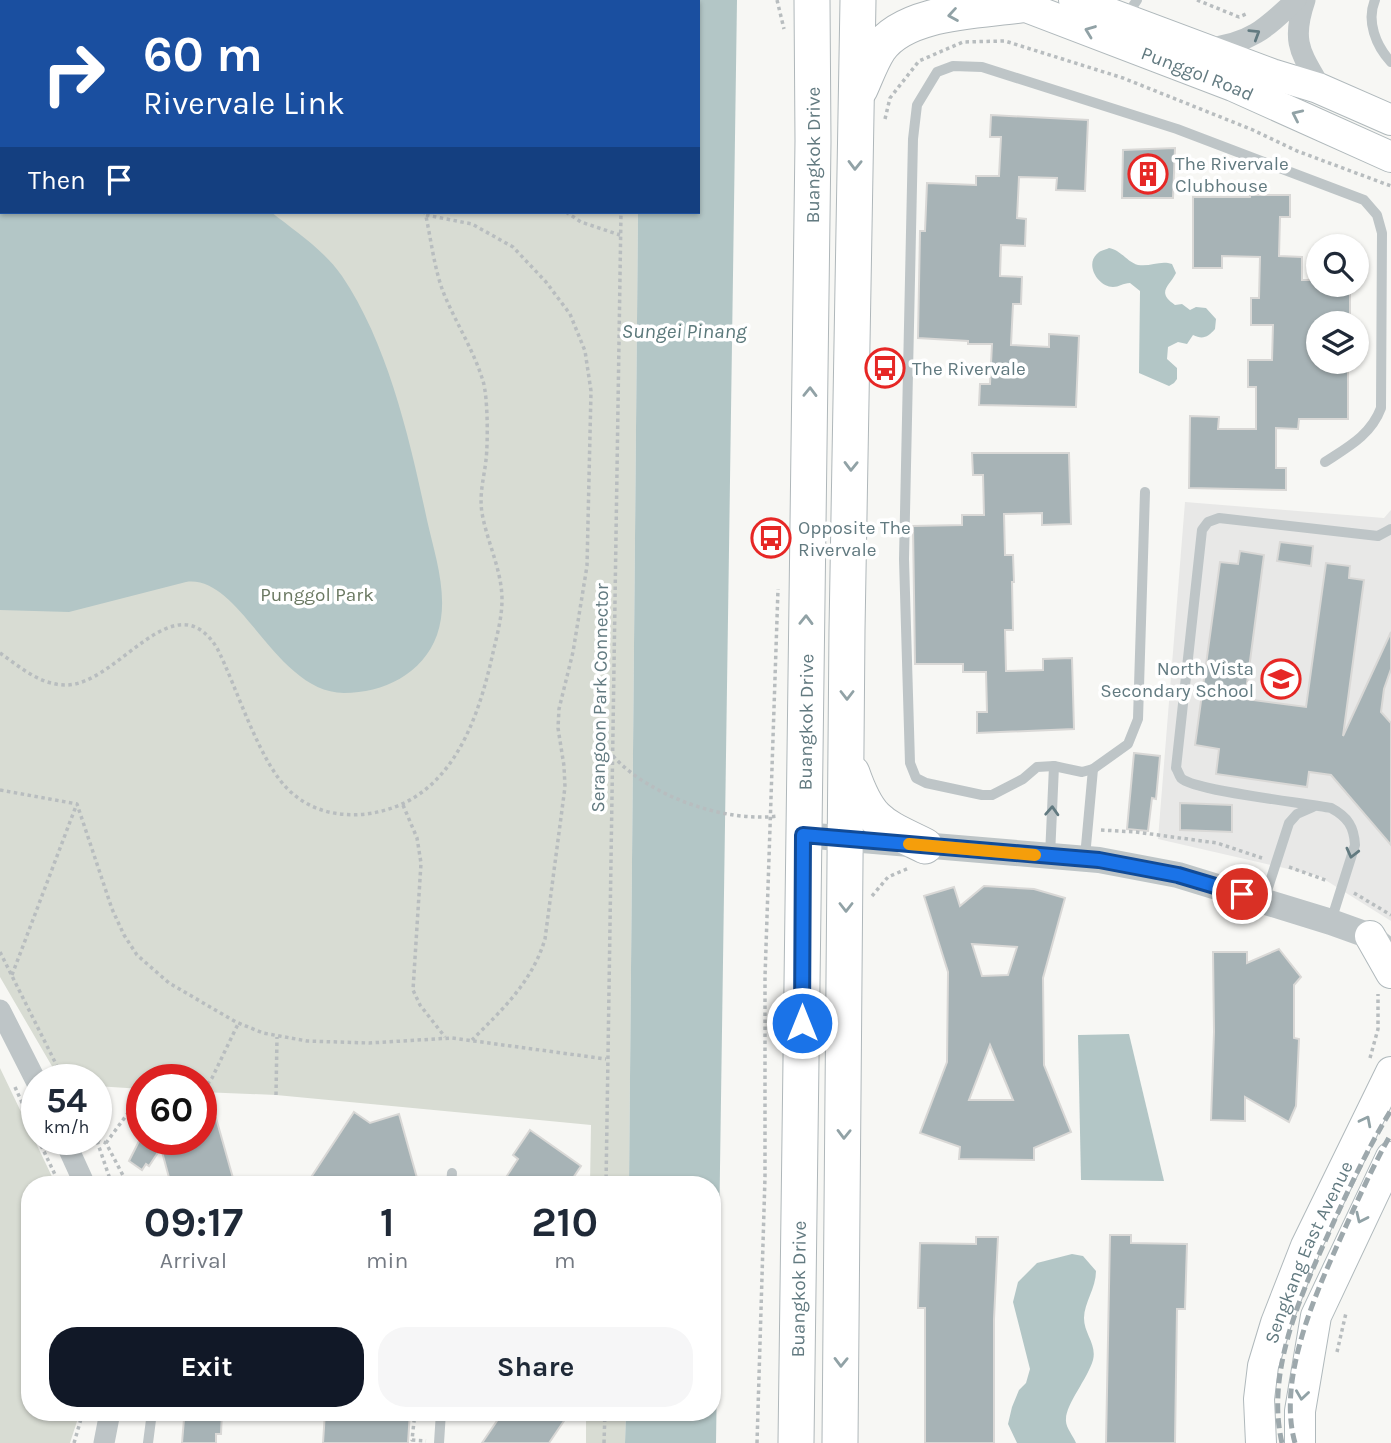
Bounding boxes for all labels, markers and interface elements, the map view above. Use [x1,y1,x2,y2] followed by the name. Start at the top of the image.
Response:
[947,7,959,22] one-way arrow
[1084,25,1096,39] one-way arrow
[143,26,263,83] text: 60 m
[28,28,119,119] icon: right
[1248,29,1261,42] one-way arrow
[1138,42,1257,106] street label: Punggol Road
[143,85,345,122] text: Rivervale Link
[802,87,825,224] street label: Buangkok Drive
[1292,109,1304,123] one-way arrow
[1127,153,1169,195] building icon: The Rivervale Clubhouse
[1175,153,1289,197] place label: The Rivervale Clubhouse
[847,160,863,171] one-way arrow
[100,161,138,199] icon: arrive
[28,165,86,196] text: Then
[1306,234,1369,374] map controls
[1306,234,1369,297] button: search
[1306,311,1369,374] button: layers
[622,319,748,343] water label: Sungei Pinang
[864,347,906,389] bus stop icon: The Rivervale
[912,358,1026,380] place label: The Rivervale
[802,387,817,398] one-way arrow
[843,461,858,472] one-way arrow
[750,517,792,559] bus stop icon: Opposite The Rivervale
[798,517,911,561] place label: Opposite The Rivervale
[587,583,613,813] street label: Serangoon Park Connector
[260,584,374,606] park label: Punggol Park
[798,614,814,625] one-way arrow
[795,654,818,791] street label: Buangkok Drive
[1100,658,1254,702] place label: North Vista Secondary School
[1260,658,1302,700] school or university icon: North Vista Secondary School
[839,690,855,701] one-way arrow
[1044,805,1059,816] one-way arrow
[1346,847,1360,859] one-way arrow
[1212,864,1272,924] pin
[1223,875,1261,913] icon: arrive
[838,902,854,913] one-way arrow
[765,986,839,1060] position arrow
[126,1064,217,1155] speed limit sign: 60
[46,1080,87,1121] text: 54
[44,1116,89,1138] text: km/h
[1358,1116,1372,1128] one-way arrow
[836,1130,852,1140] one-way arrow
[1260,1158,1358,1346] street label: Sengkang East Avenue
[144,1197,243,1247] text: 09:17
[380,1197,395,1247] text: 1
[531,1197,598,1247] text: 210
[1355,1211,1369,1223] one-way arrow
[787,1221,811,1358] street label: Buangkok Drive
[160,1247,227,1274] text: Arrival
[366,1247,408,1274] text: min
[554,1247,575,1274] text: m
[49,1327,364,1407] button: Exit
[378,1327,693,1407] button: Share
[834,1357,849,1368] one-way arrow
[1295,1389,1310,1401] one-way arrow

